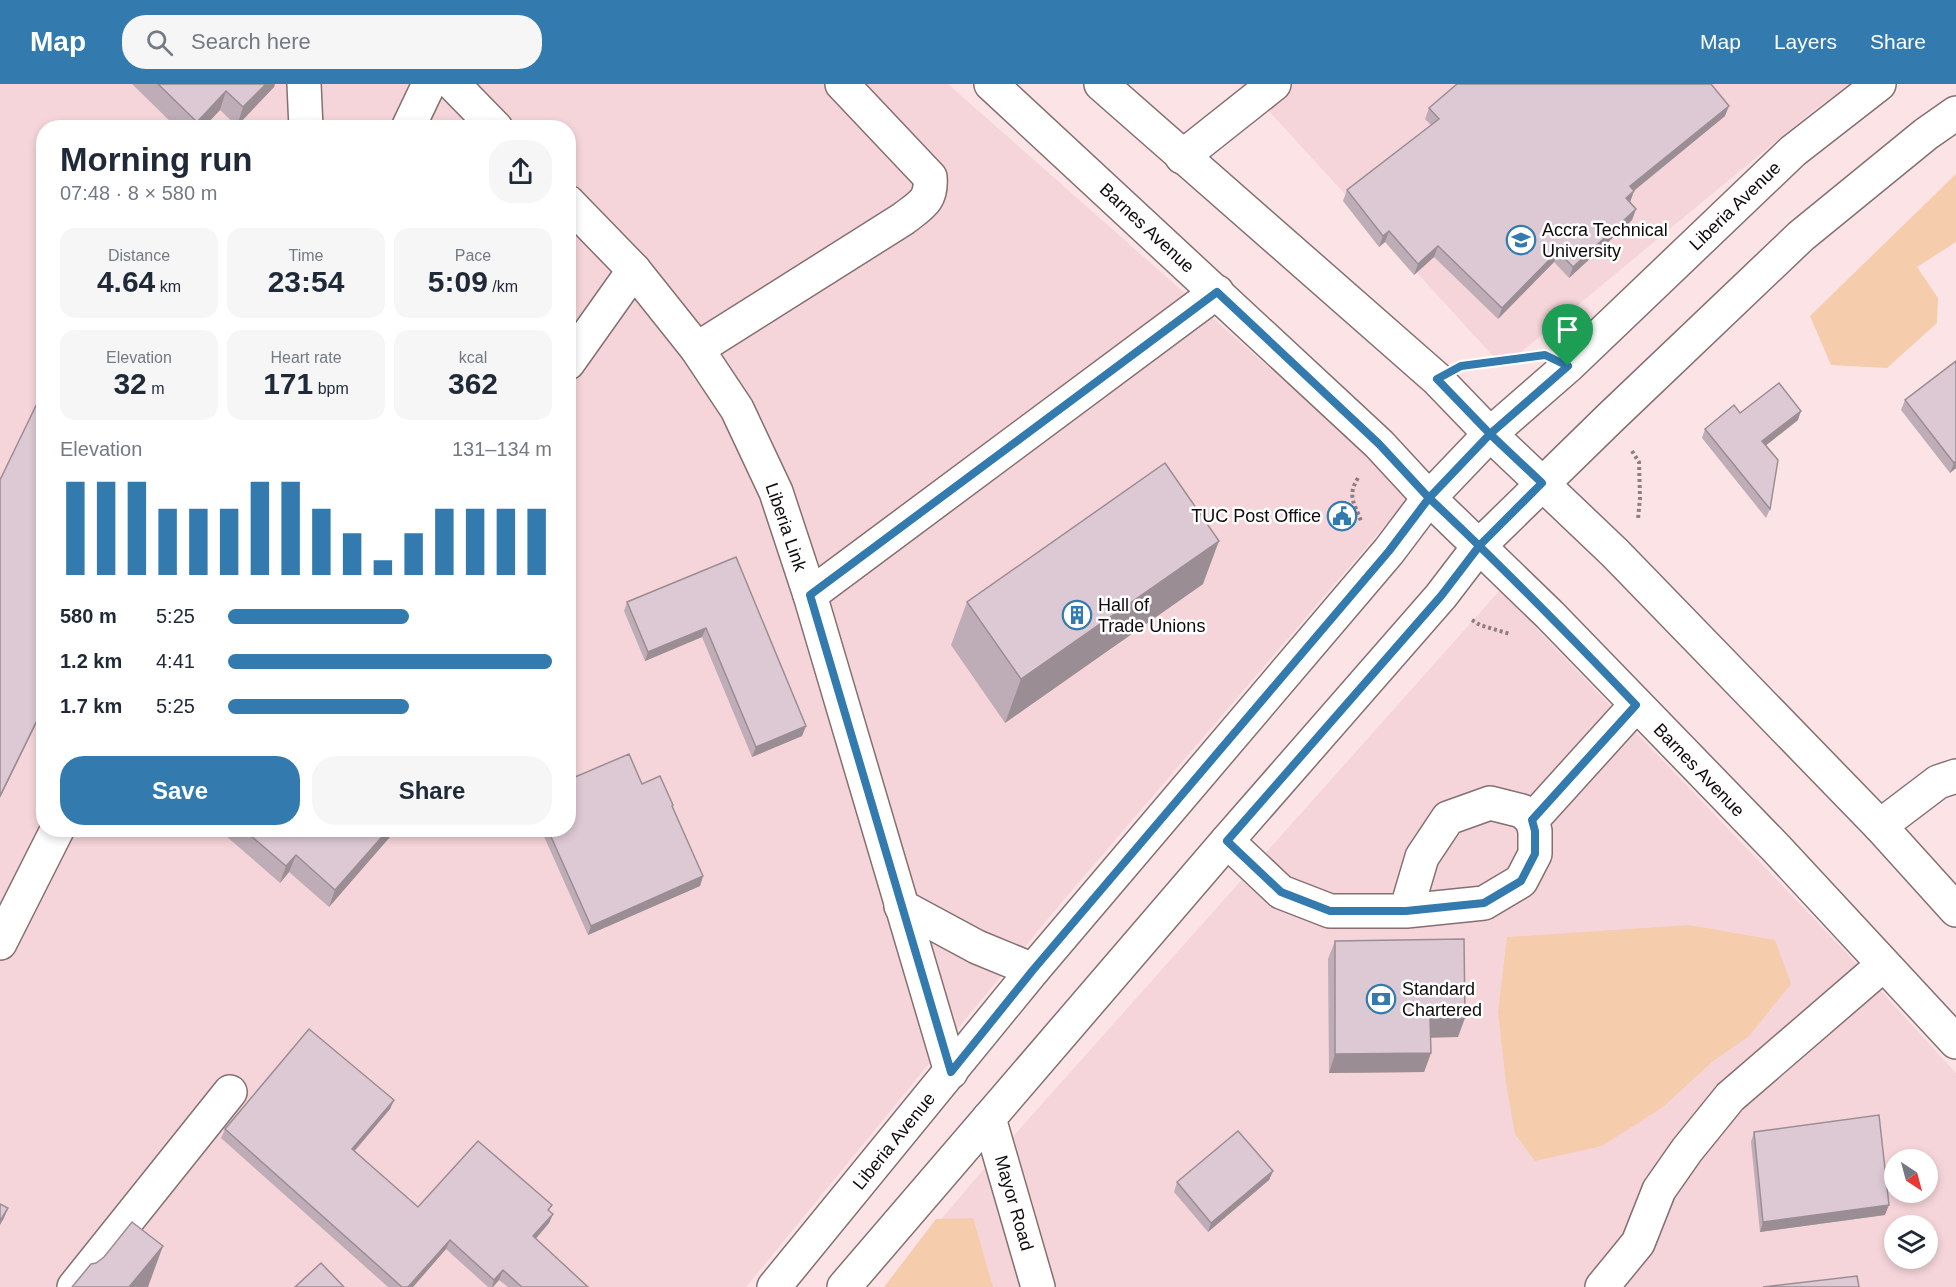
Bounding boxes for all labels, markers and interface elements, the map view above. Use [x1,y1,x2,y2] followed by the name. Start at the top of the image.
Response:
[122,15,542,69] search box
[30,26,86,57] text: Map
[143,26,176,59] icon: search
[191,29,311,54] text: Search here
[1700,30,1741,53] text: Map
[1774,30,1837,53] text: Layers
[1870,30,1926,53] text: Share
[489,140,552,203] button: share
[60,141,252,178] text: Morning run
[1685,158,1785,254] street label: Liberia Avenue
[1096,179,1198,277] street label: Barnes Avenue
[60,182,217,204] text: 07:48 · 8 × 580 m
[1542,220,1668,261] place label: Accra Technical University
[1505,224,1537,256] school or university icon: Accra Technical University
[108,247,170,264] text: Distance
[289,247,323,264] text: Time
[455,247,491,264] text: Pace
[97,265,155,298] text: 4.64
[268,265,344,298] text: 23:54
[428,265,488,298] text: 5:09
[155,278,181,295] text: km
[488,278,518,295] text: /km
[1542,304,1593,366] pin
[1551,313,1584,346] icon: arrive
[106,349,172,366] text: Elevation
[270,349,342,366] text: Heart rate
[459,349,487,366] text: kcal
[113,367,147,400] text: 32
[263,367,313,400] text: 171
[448,367,498,400] text: 362
[147,380,165,397] text: m
[313,380,349,397] text: bpm
[60,438,142,460] text: Elevation
[452,438,552,460] text: 131–134 m
[762,480,811,575] street label: Liberia Link
[1326,500,1358,532] public building icon: TUC Post Office
[1191,506,1321,526] place label: TUC Post Office
[1098,595,1205,636] place label: Hall of Trade Unions
[1061,599,1093,631] building icon: Hall of Trade Unions
[60,605,117,627] text: 580 m
[156,605,195,627] text: 5:25
[60,650,122,672] text: 1.2 km
[156,650,195,672] text: 4:41
[60,695,122,717] text: 1.7 km
[156,695,195,717] text: 5:25
[1650,719,1748,821] street label: Barnes Avenue
[60,756,300,825] button: Save
[312,756,552,825] button: Share
[1402,979,1482,1020] place label: Standard Chartered
[1365,983,1397,1015] bank icon: Standard Chartered
[849,1089,939,1193] street label: Liberia Avenue
[1884,1149,1938,1203] north arrow
[1884,1149,1938,1269] map controls
[991,1153,1037,1253] street label: Mayor Road
[1884,1215,1938,1269] button: layers

